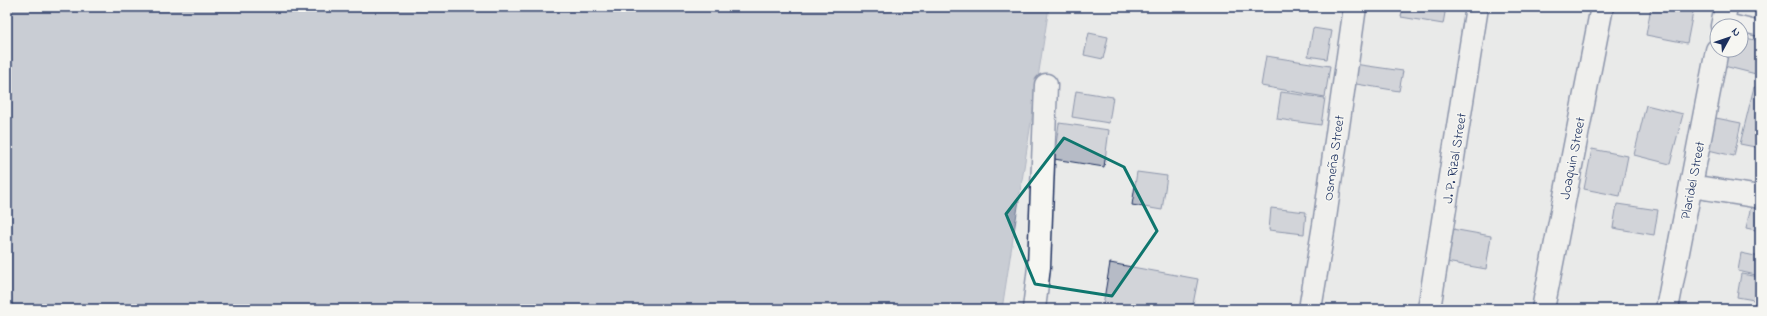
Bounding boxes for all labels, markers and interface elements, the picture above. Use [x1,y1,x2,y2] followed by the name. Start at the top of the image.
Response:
[1709,18,1749,58] north arrow
[1727,24,1744,40] text: N
[1438,111,1473,205] street label: J. P. Rizal Street
[1318,114,1351,203] street label: Osmeña Street
[1555,115,1592,201] street label: Joaquin Street
[1676,139,1711,221] street label: Plaridel Street

